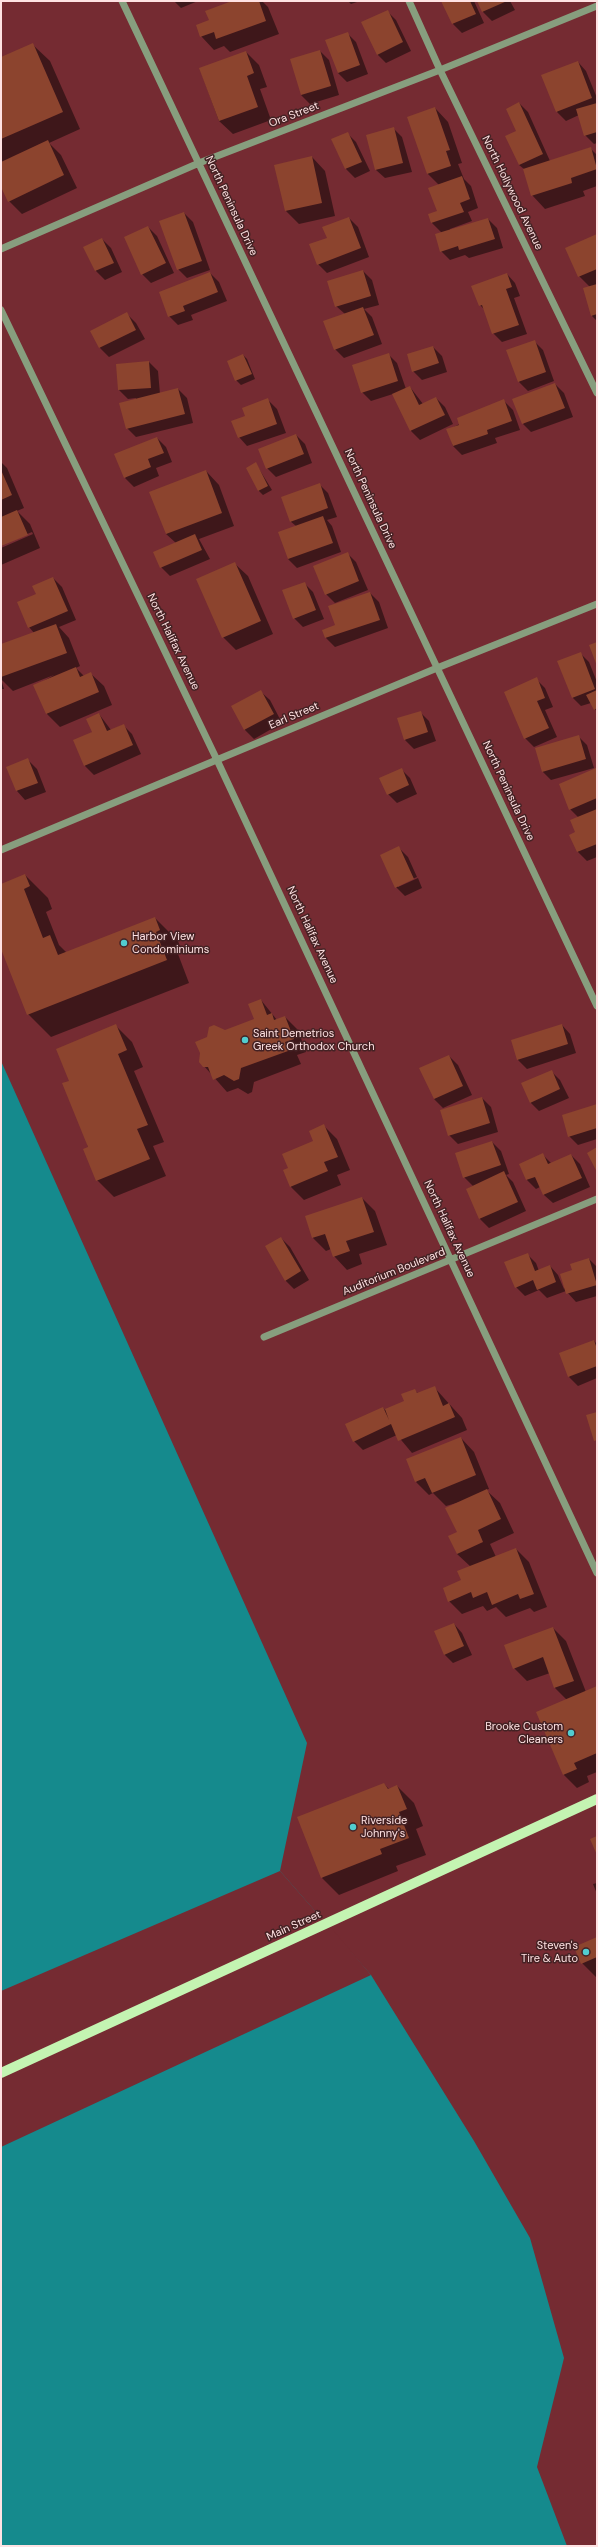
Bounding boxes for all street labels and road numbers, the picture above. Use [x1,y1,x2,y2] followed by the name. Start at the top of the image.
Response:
[267,99,321,131] street label: Ora Street
[479,134,545,252] street label: North Hollywood Avenue
[202,154,260,258] street label: North Peninsula Drive
[341,447,399,551] street label: North Peninsula Drive
[144,592,202,692] street label: North Halifax Avenue
[267,700,321,732] street label: Earl Street
[479,739,537,843] street label: North Peninsula Drive
[284,884,340,986] street label: North Halifax Avenue
[421,1178,477,1280] street label: North Halifax Avenue
[341,1245,447,1299] street label: Auditorium Boulevard
[265,1908,323,1944] street label: Main Street

